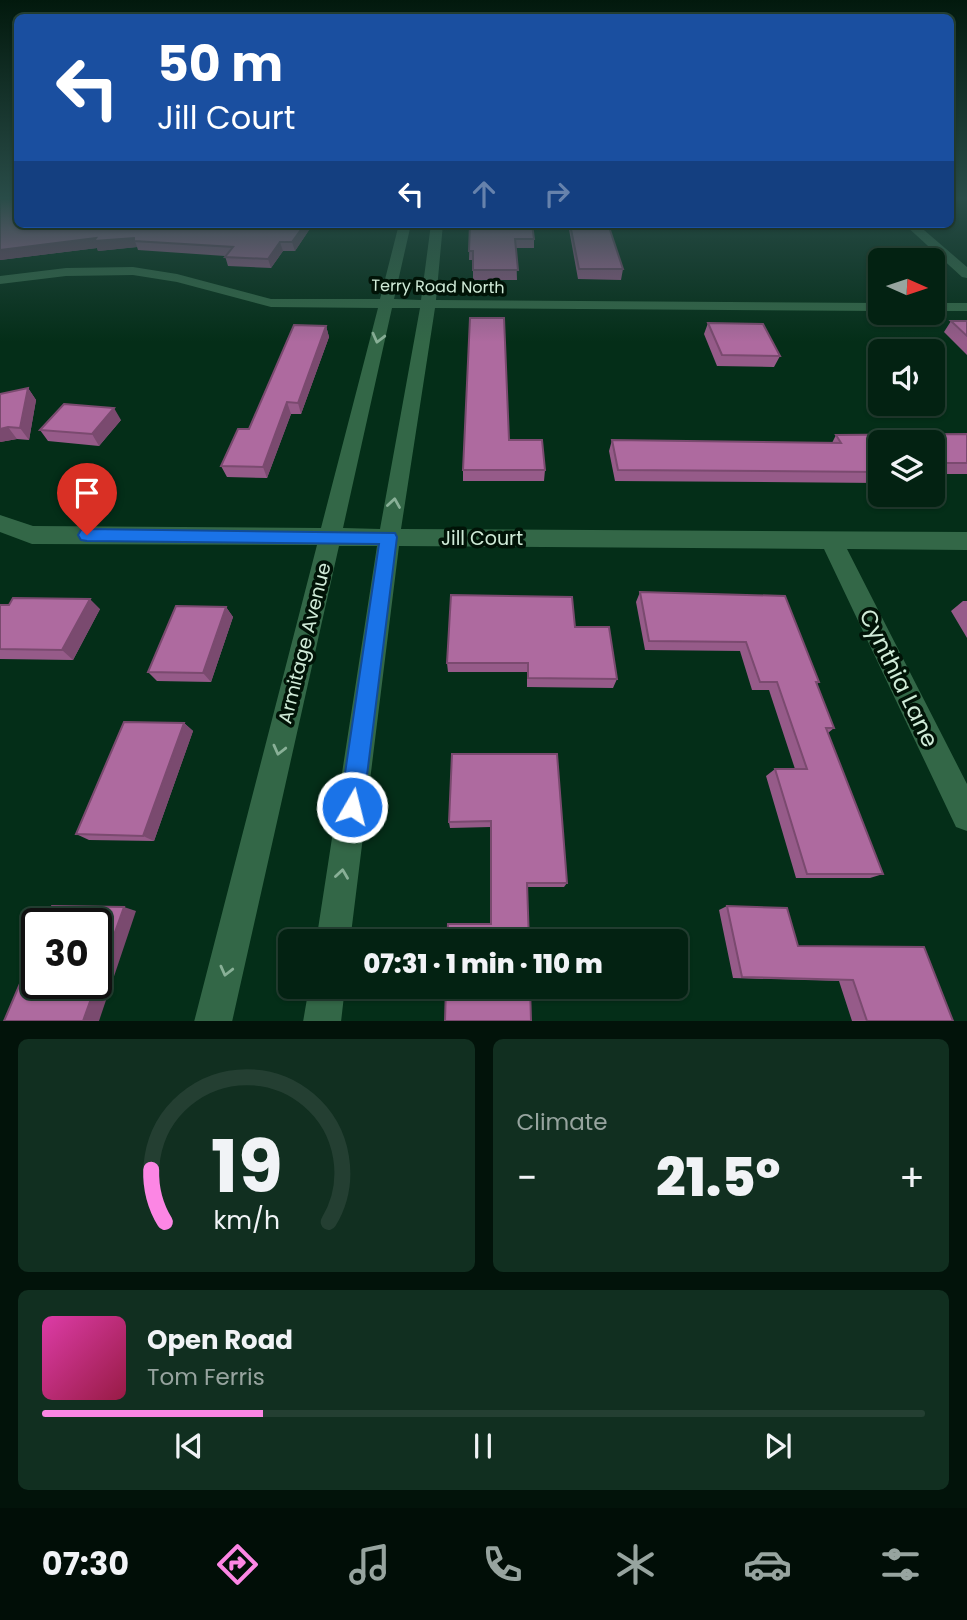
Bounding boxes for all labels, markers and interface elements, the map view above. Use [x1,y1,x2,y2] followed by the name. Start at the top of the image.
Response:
[157,30,283,98] text: 50 m
[42,42,133,133] icon: left
[157,95,295,140] text: Jill Court
[392,175,430,213] icon: left
[465,175,503,213] icon: ahead
[538,175,576,213] icon: right
[868,248,945,326] north arrow
[868,248,945,507] map controls
[371,274,505,299] street label: Terry Road North
[372,332,386,344] one-way arrow
[868,339,945,416] button: sound
[868,430,945,507] button: layers
[57,463,117,535] pin
[68,474,106,512] icon: arrive
[386,497,401,509] one-way arrow
[441,525,523,552] street label: Jill Court
[271,560,338,726] street label: Armitage Avenue
[852,603,946,753] street label: Cynthia Lane
[273,744,287,756] one-way arrow
[315,770,389,844] position arrow
[335,868,350,880] one-way arrow
[21,908,112,999] speed limit sign: 30
[363,946,603,982] text: 07:31 · 1 min · 110 m
[219,965,234,977] one-way arrow
[517,1106,607,1138] text: Climate
[210,1116,282,1217] text: 19
[656,1141,780,1214] text: 21.5°
[517,1151,537,1204] text: −
[899,1151,925,1204] text: +
[213,1202,280,1237] text: km/h
[147,1322,293,1358] text: Open Road
[147,1361,265,1393] text: Tom Ferris
[170,1427,208,1465] icon: previous
[464,1427,502,1465] icon: pause
[759,1427,797,1465] icon: next
[213,1540,262,1589] icon: directions
[345,1540,394,1589] icon: music
[478,1540,527,1589] icon: phone
[611,1540,660,1589] icon: climate
[743,1540,792,1589] icon: car
[876,1540,925,1589] icon: filters
[42,1541,129,1586] text: 07:30

